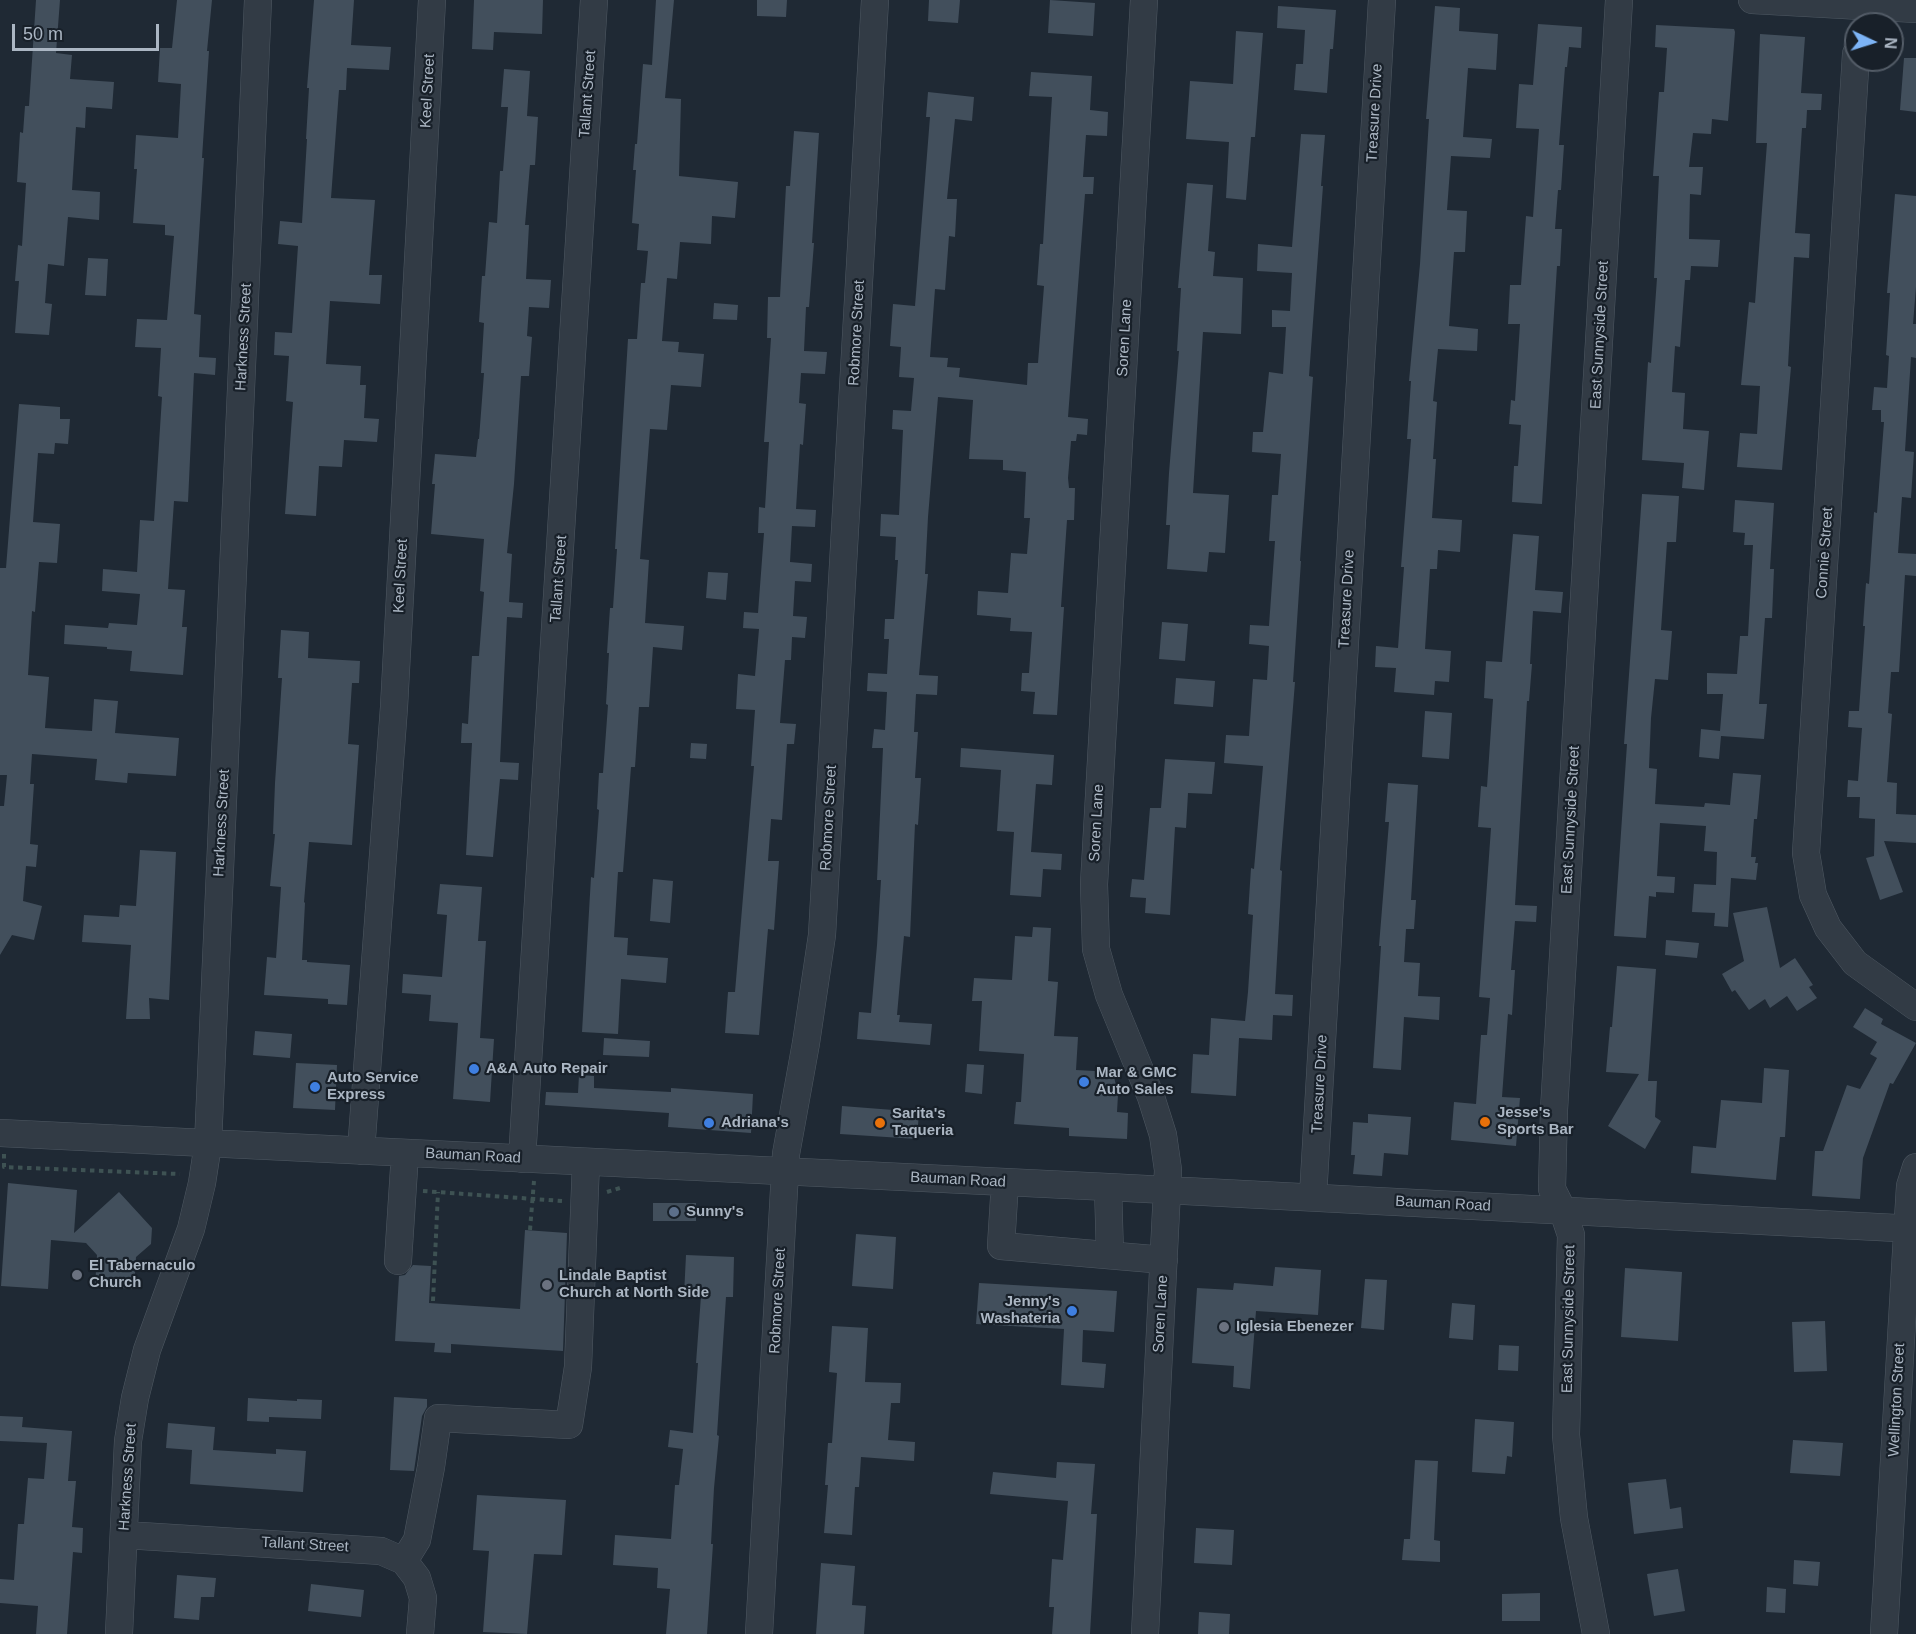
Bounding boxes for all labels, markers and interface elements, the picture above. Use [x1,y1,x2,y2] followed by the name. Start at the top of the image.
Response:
[15,12,162,50] scale bar
[1844,12,1904,72] north arrow
[23,24,63,44] text: 50 m
[1882,37,1899,50] text: N
[576,50,600,138] street label: Tallant Street
[417,53,439,129] street label: Keel Street
[1363,63,1387,163] street label: Treasure Drive
[1587,260,1613,410] street label: East Sunnyside Street
[845,280,869,386] street label: Robmore Street
[232,283,256,391] street label: Harkness Street
[1114,299,1136,377] street label: Soren Lane
[1813,507,1837,599] street label: Connie Street
[547,535,571,623] street label: Tallant Street
[390,538,412,614] street label: Keel Street
[1335,549,1359,649] street label: Treasure Drive
[1558,745,1584,895] street label: East Sunnyside Street
[817,765,841,871] street label: Robmore Street
[210,769,234,877] street label: Harkness Street
[1086,784,1108,862] street label: Soren Lane
[1308,1034,1332,1134] street label: Treasure Drive
[486,1060,608,1078] place label: A&A Auto Repair
[467,1062,481,1076] marker: A&A Auto Repair
[1096,1064,1177,1099] place label: Mar & GMC Auto Sales
[327,1069,419,1104] place label: Auto Service Express
[1077,1075,1091,1089] marker: Mar & GMC Auto Sales
[308,1080,322,1094] marker: Auto Service Express
[1497,1104,1574,1139] place label: Jesse's Sports Bar
[892,1105,953,1140] place label: Sarita's Taqueria
[721,1114,789,1132] place label: Adriana's
[1478,1115,1492,1129] marker: Jesse's Sports Bar
[702,1116,716,1130] marker: Adriana's
[873,1116,887,1130] marker: Sarita's Taqueria
[425,1145,521,1167] street label: Bauman Road
[910,1169,1006,1191] street label: Bauman Road
[1395,1193,1491,1215] street label: Bauman Road
[686,1203,744,1221] place label: Sunny's
[667,1205,681,1219] marker: Sunny's
[1559,1245,1579,1393] street label: East Sunnyside Street
[766,1248,790,1354] street label: Robmore Street
[89,1257,195,1292] place label: El Tabernaculo Church
[559,1267,709,1302] place label: Lindale Baptist Church at North Side
[70,1268,84,1282] marker: El Tabernaculo Church
[1150,1275,1172,1353] street label: Soren Lane
[540,1278,554,1292] marker: Lindale Baptist Church at North Side
[981,1293,1060,1328] place label: Jenny's Washateria
[1065,1304,1079,1318] marker: Jenny's Washateria
[1236,1318,1354,1336] place label: Iglesia Ebenezer
[1217,1320,1231,1334] marker: Iglesia Ebenezer
[1885,1343,1909,1457] street label: Wellington Street
[115,1423,141,1531] street label: Harkness Street
[261,1534,349,1556] street label: Tallant Street

